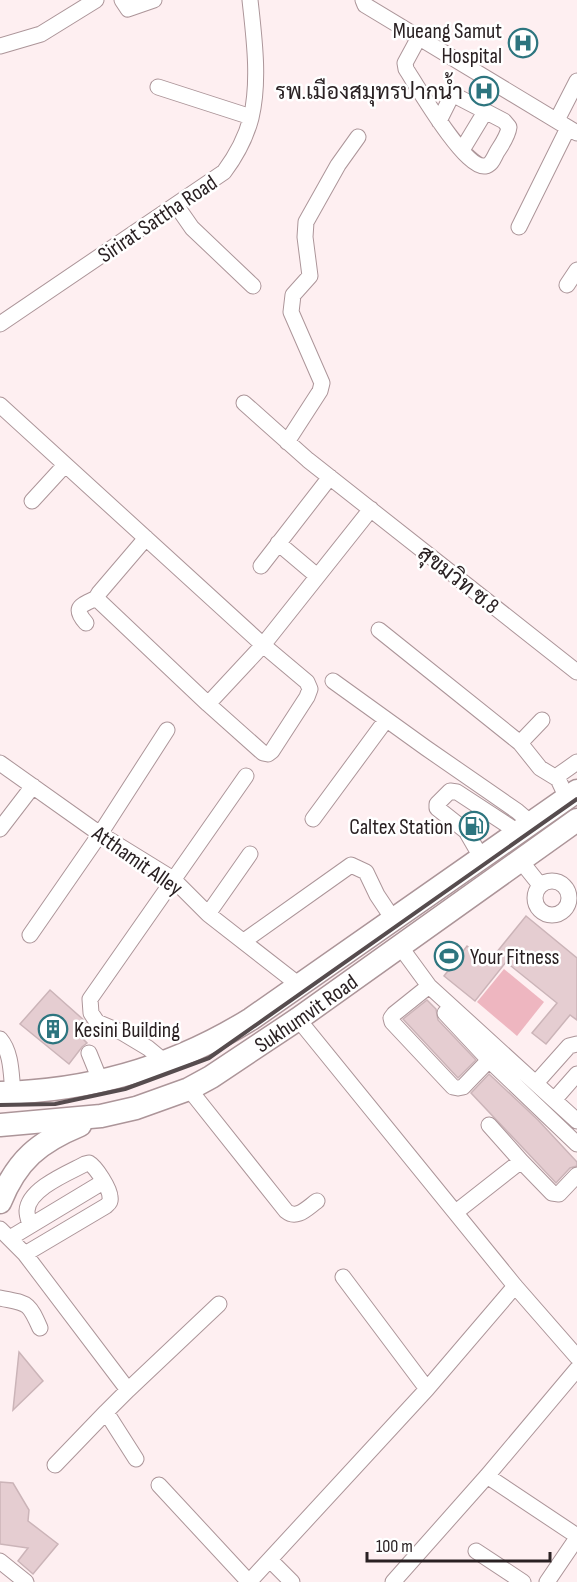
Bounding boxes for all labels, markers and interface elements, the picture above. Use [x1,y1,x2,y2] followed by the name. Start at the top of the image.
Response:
[393,18,502,70] place label: Mueang Samut Hospital
[507,27,539,59] hospital icon: Mueang Samut Hospital
[275,72,463,107] place label: รพ.เมืองสมุทรปากน้ำ
[468,75,500,107] hospital icon: รพ.เมืองสมุทรปากน้ำ
[93,170,223,269] street label: Sirirat Sattha Road
[411,539,505,621] street label: สุขมวิท ซ.8
[458,810,490,842] fuel station icon: Caltex Station
[349,814,453,841] place label: Caltex Station
[86,820,188,902] street label: Atthamit Alley
[433,940,465,972] sports icon: Your Fitness
[470,944,560,971] place label: Your Fitness
[250,969,363,1059] street label: Sukhumvit Road
[37,1013,69,1045] building icon: Kesini Building
[74,1017,180,1044] place label: Kesini Building
[367,1525,550,1563] scale bar
[376,1536,413,1557] text: 100 m

